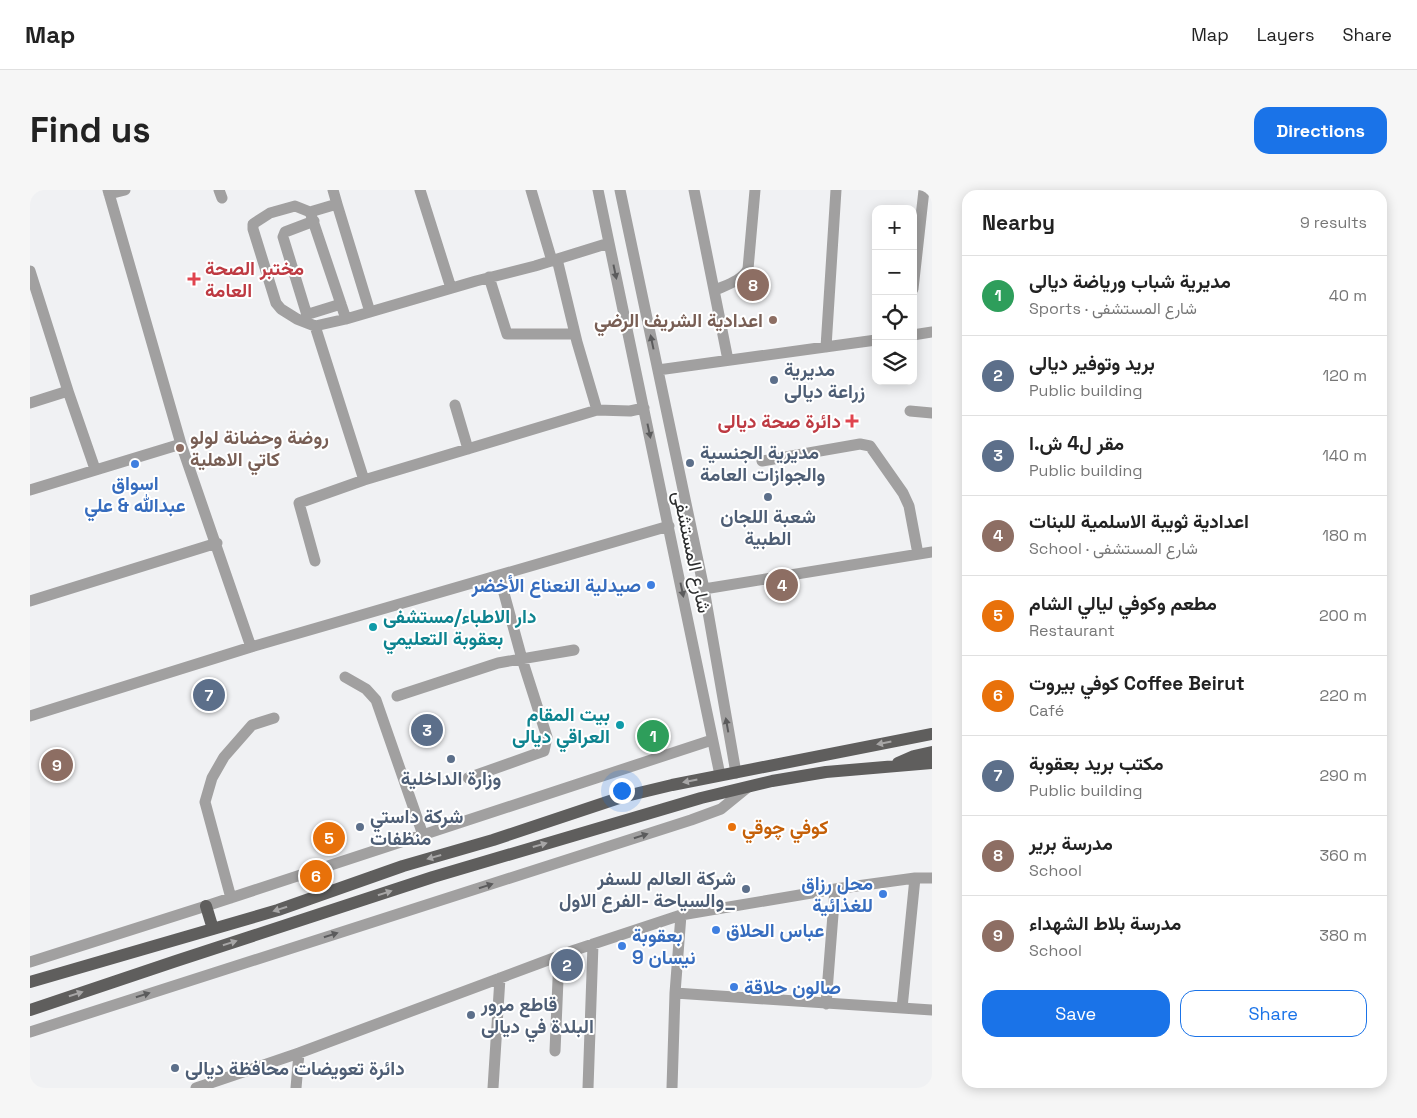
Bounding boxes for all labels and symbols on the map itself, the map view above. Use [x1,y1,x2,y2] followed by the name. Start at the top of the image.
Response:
[205,256,304,303] place label: مختبر الصحة العامة
[611,264,619,279] one-way arrow
[737,266,769,304] pin: 8
[187,272,201,286] marker: مختبر الصحة العامة
[594,308,763,337] place label: اعدادية الشريف الرضي
[767,314,779,326] marker: اعدادية الشريف الرضي
[648,335,656,350] one-way arrow
[784,357,865,404] place label: مديرية زراعة ديالى
[768,374,780,386] marker: مديرية زراعة ديالى
[717,409,841,434] place label: دائرة صحة ديالى
[845,414,859,428] marker: دائرة صحة ديالى
[645,423,653,438] one-way arrow
[190,425,329,476] place label: روضة وحضانة لولو كاتي الاهلية
[700,440,826,487] place label: مديرية الجنسية والجوازات العامة
[174,442,186,454] marker: روضة وحضانة لولو كاتي الاهلية
[684,457,696,469] marker: مديرية الجنسية والجوازات العامة
[129,458,141,470] marker: اسواق عبدالله & علي
[84,471,186,522] place label: اسواق عبدالله & علي
[667,488,717,616] street label: شارع المستشفى
[762,491,774,503] marker: شعبة اللجان الطبية
[720,504,816,551] place label: شعبة اللجان الطبية
[766,566,798,604] pin: 4
[471,573,641,598] place label: صيدلية النعناع الأخضر
[645,579,657,591] marker: صيدلية النعناع الأخضر
[678,582,686,598] one-way arrow
[383,604,536,655] place label: دار الاطباء/مستشفى بعقوبة التعليمي
[367,621,379,633] marker: دار الاطباء/مستشفى بعقوبة التعليمي
[193,676,225,714] pin: 7
[512,702,610,753] place label: بيت المقام العراقي ديالى
[411,711,443,749] pin: 3
[723,716,731,732] one-way arrow
[637,717,669,755] pin: 1
[614,719,626,731] marker: بيت المقام العراقي ديالى
[876,739,892,747] one-way arrow
[41,746,73,784] pin: 9
[445,753,457,765] marker: وزارة الداخلية
[401,766,501,791] place label: وزارة الداخلية
[683,777,698,785] one-way arrow
[609,778,635,804] your location
[370,804,463,851] place label: شركة داستي منظفات
[742,815,829,844] place label: كوفي چوقي
[313,819,345,857] pin: 5
[354,821,366,833] marker: شركة داستي منظفات
[726,821,738,833] marker: كوفي چوقي
[633,832,648,840] one-way arrow
[533,841,548,849] one-way arrow
[426,854,441,862] one-way arrow
[300,857,332,895] pin: 6
[559,866,736,913] place label: شركة العالم للسفر والسياحة -الفرع الاول_
[801,871,873,918] place label: محل رزاق للغذائية
[479,881,494,889] one-way arrow
[740,883,752,895] marker: شركة العالم للسفر والسياحة -الفرع الاول_
[377,888,392,896] one-way arrow
[877,888,889,900] marker: محل رزاق للغذائية
[272,905,287,913] one-way arrow
[726,918,824,943] place label: عباس الحلاق
[632,923,696,970] place label: بعقوبة 9 نيسان
[710,924,722,936] marker: عباس الحلاق
[324,931,339,939] one-way arrow
[223,939,238,946] one-way arrow
[616,940,628,952] marker: بعقوبة 9 نيسان
[551,946,583,984] pin: 2
[744,975,841,1000] place label: صالون حلاقة
[728,981,740,993] marker: صالون حلاقة
[69,990,84,998] one-way arrow
[136,991,151,999] one-way arrow
[480,992,594,1043] place label: قاطع مرور البلدة في ديالى
[465,1009,477,1021] marker: قاطع مرور البلدة في ديالى
[185,1056,405,1081] place label: دائرة تعويضات محافظة ديالى
[169,1062,181,1074] marker: دائرة تعويضات محافظة ديالى

